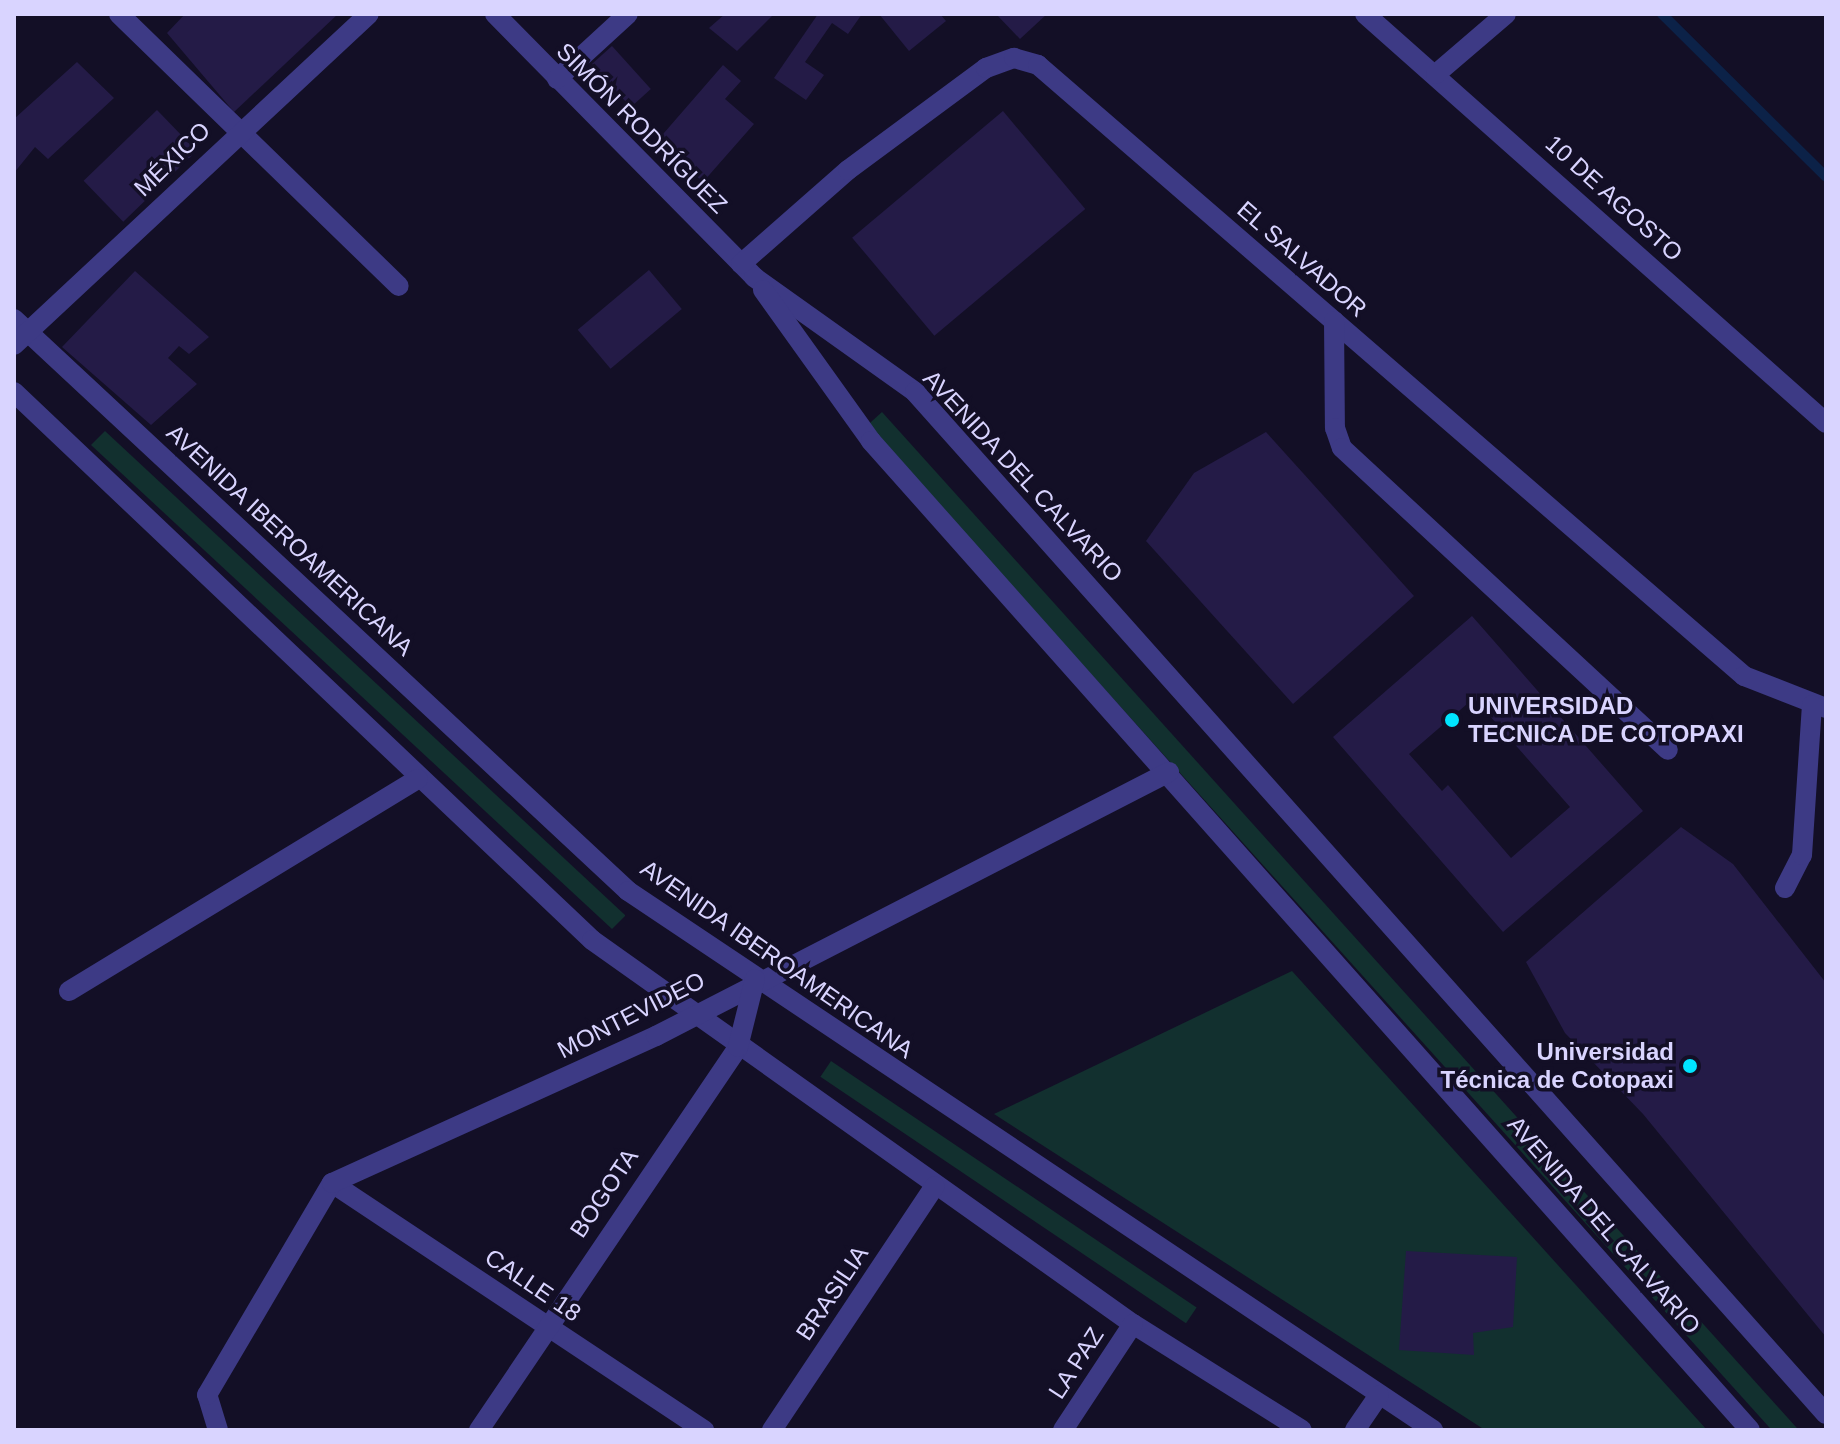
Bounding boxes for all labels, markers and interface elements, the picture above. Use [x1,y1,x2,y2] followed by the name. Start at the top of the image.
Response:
[551,37,733,219] street label: SIMÓN RODRÍGUEZ
[128,116,216,202] street label: MÉXICO
[1539,129,1689,267] street label: 10 DE AGOSTO
[1231,195,1373,323] street label: EL SALVADOR
[917,363,1129,589] street label: AVENIDA DEL CALVARIO
[160,418,420,662] street label: AVENIDA IBEROAMERICANA
[1468,692,1744,748] place label: UNIVERSIDAD TECNICA DE COTOPAXI
[1443,711,1461,729] marker: UNIVERSIDAD TECNICA DE COTOPAXI
[635,853,919,1065] street label: AVENIDA IBEROAMERICANA
[553,966,709,1064] street label: MONTEVIDEO
[1441,1038,1674,1094] place label: Universidad Técnica de Cotopaxi
[1681,1057,1699,1075] marker: Universidad Técnica de Cotopaxi
[1501,1109,1707,1341] street label: AVENIDA DEL CALVARIO
[564,1143,644,1243] street label: BOGOTA
[790,1240,874,1346] street label: BRASILIA
[480,1242,586,1328] street label: CALLE 18
[1042,1321,1110,1405] street label: LA PAZ

